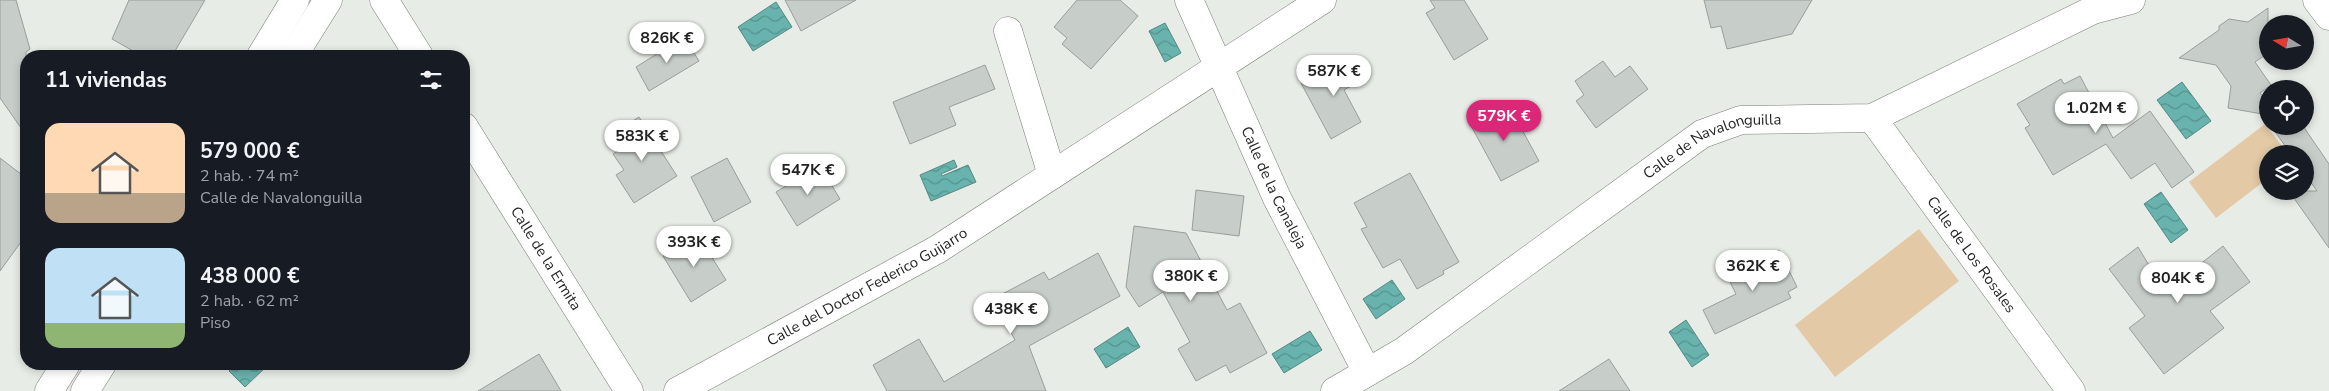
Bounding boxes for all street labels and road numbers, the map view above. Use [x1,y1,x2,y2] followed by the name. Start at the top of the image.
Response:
[1639,109,1782,184] street label: Calle de Navalonguilla
[1236,123,1312,252] street label: Calle de la Canaleja
[1922,192,2021,317] street label: Calle de Los Rosales
[506,203,586,314] street label: Calle de la Ermita
[763,223,971,351] street label: Calle del Doctor Federico Guijarro

